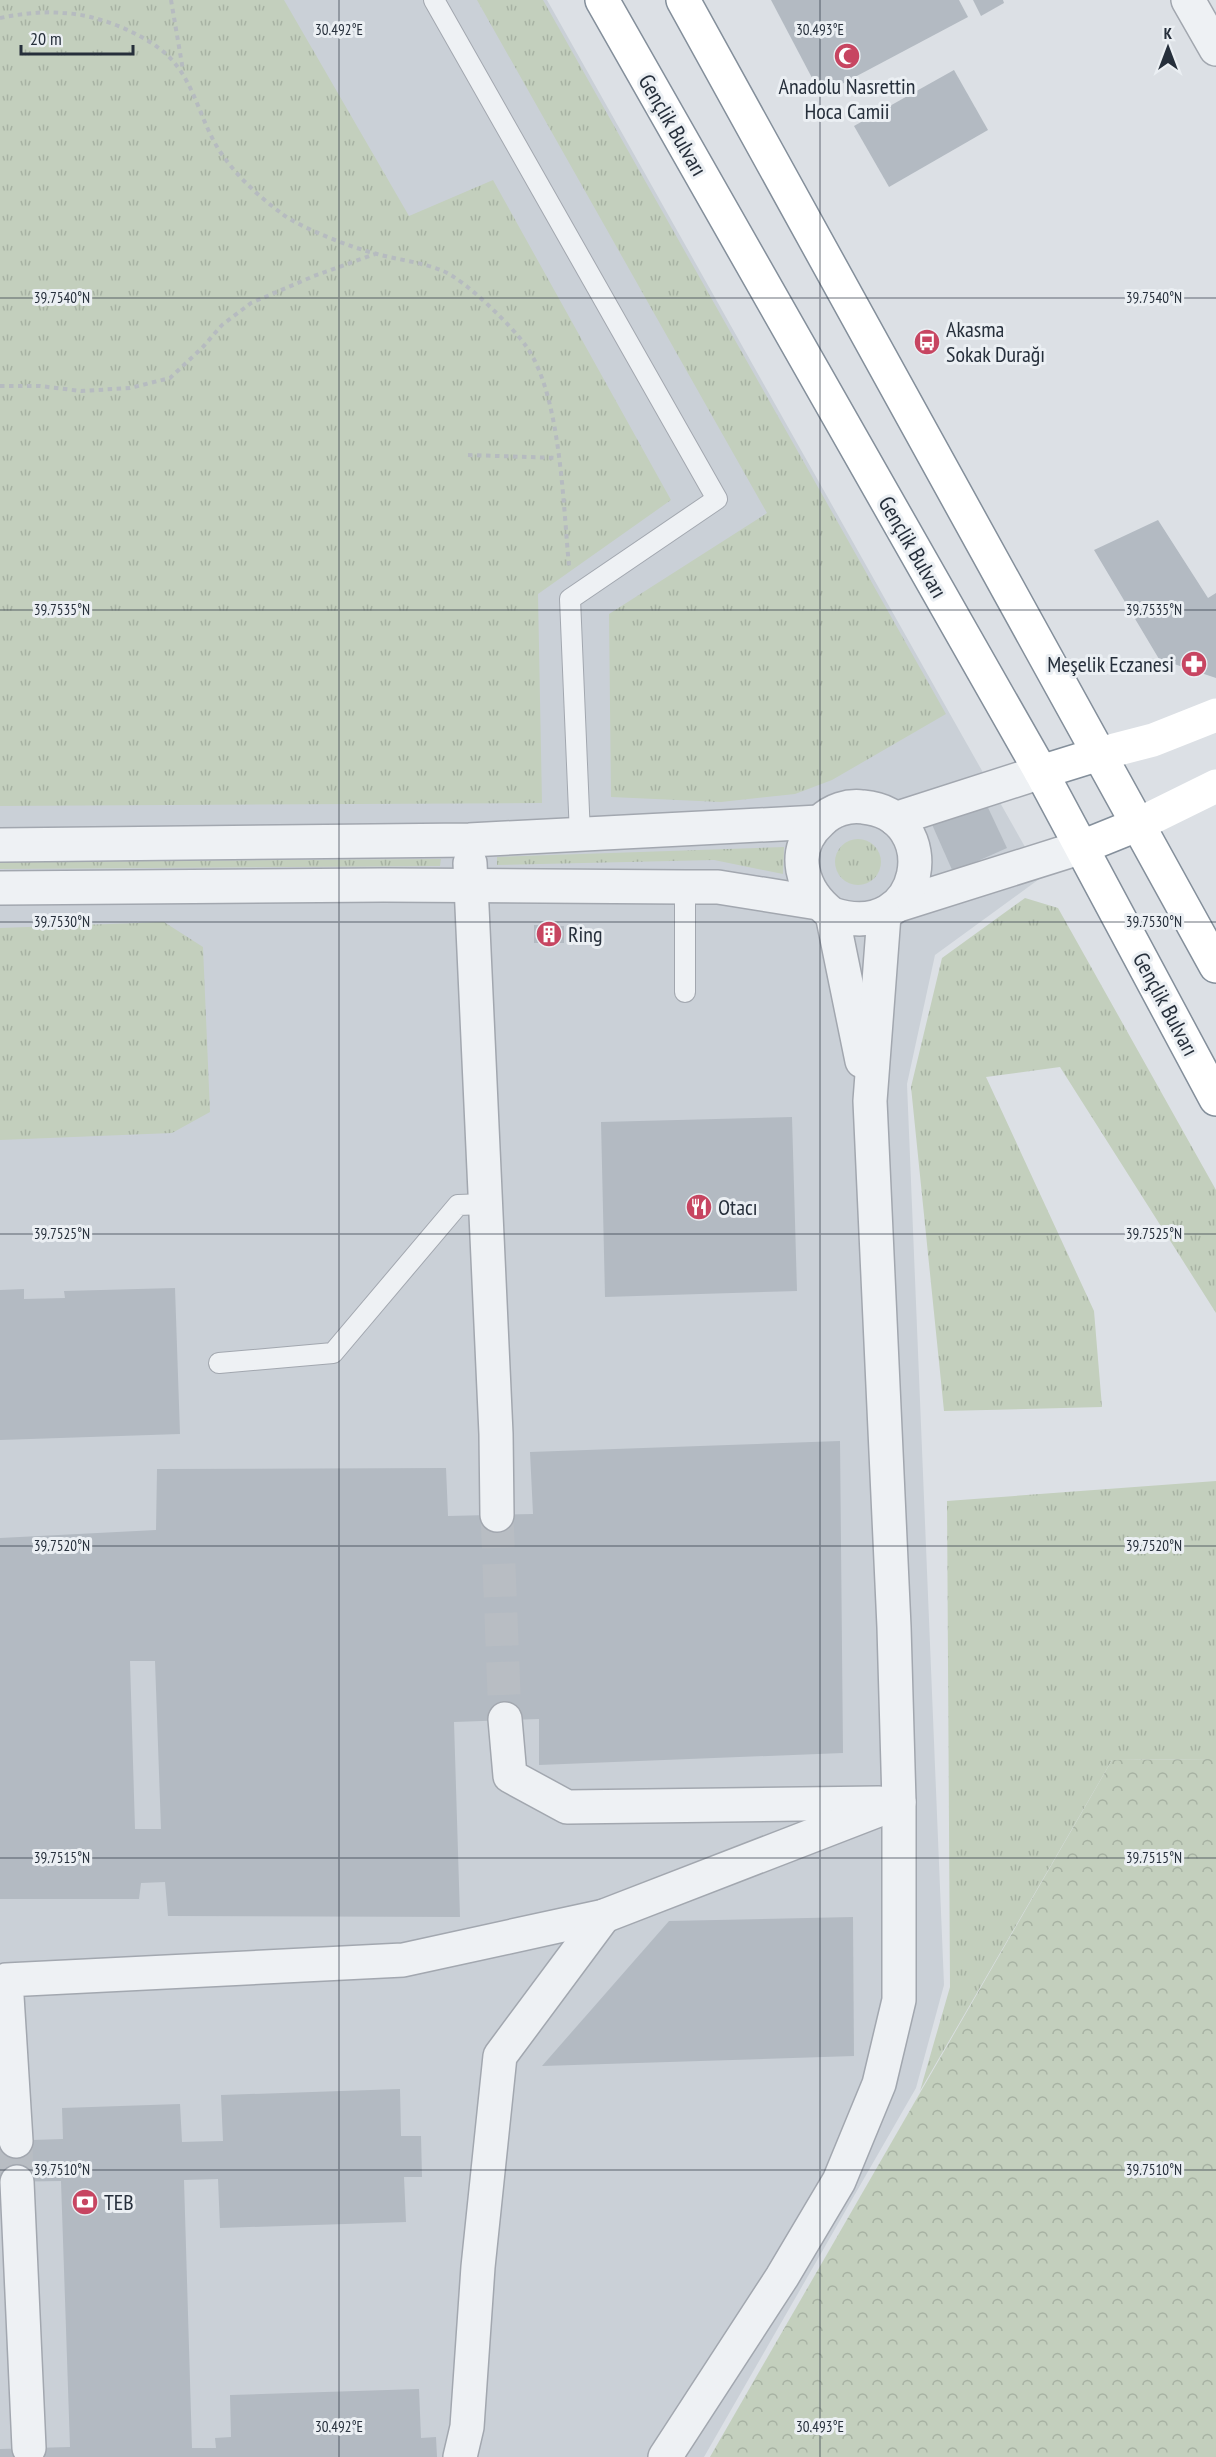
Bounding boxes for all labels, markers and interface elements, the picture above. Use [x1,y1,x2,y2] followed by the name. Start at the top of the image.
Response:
[21,18,134,56] scale bar
[1138,18,1198,78] north arrow
[315,20,363,39] text: 30.492°E
[796,20,844,39] text: 30.493°E
[1164,23,1173,43] text: K
[30,27,62,50] text: 20 m
[832,41,862,71] mosque icon: Anadolu Nasrettin Hoca Camii
[633,69,713,181] street label: Gençlik Bulvarı
[779,72,915,125] place label: Anadolu Nasrettin Hoca Camii
[34,288,90,307] text: 39.7540°N
[1126,288,1182,307] text: 39.7540°N
[946,315,1045,368] place label: Akasma Sokak Durağı
[912,327,942,357] bus stop icon: Akasma Sokak Durağı
[873,491,953,603] street label: Gençlik Bulvarı
[34,600,90,619] text: 39.7535°N
[1126,600,1182,619] text: 39.7535°N
[1179,649,1209,679] pharmacy icon: Meşelik Eczanesi
[1047,650,1174,678] place label: Meşelik Eczanesi
[34,912,90,931] text: 39.7530°N
[1126,912,1182,931] text: 39.7530°N
[534,919,564,949] building icon: Ring
[568,920,603,948] place label: Ring
[1127,947,1205,1061] street label: Gençlik Bulvarı
[684,1192,714,1222] restaurant icon: Otacı
[718,1193,758,1221] place label: Otacı
[34,1224,90,1243] text: 39.7525°N
[1126,1224,1182,1243] text: 39.7525°N
[34,1536,90,1555] text: 39.7520°N
[1126,1536,1182,1555] text: 39.7520°N
[34,1848,90,1867] text: 39.7515°N
[1126,1848,1182,1867] text: 39.7515°N
[34,2160,90,2179] text: 39.7510°N
[1126,2160,1182,2179] text: 39.7510°N
[70,2187,100,2217] bank icon: TEB
[104,2188,134,2216] place label: TEB
[315,2417,363,2436] text: 30.492°E
[796,2417,844,2436] text: 30.493°E

